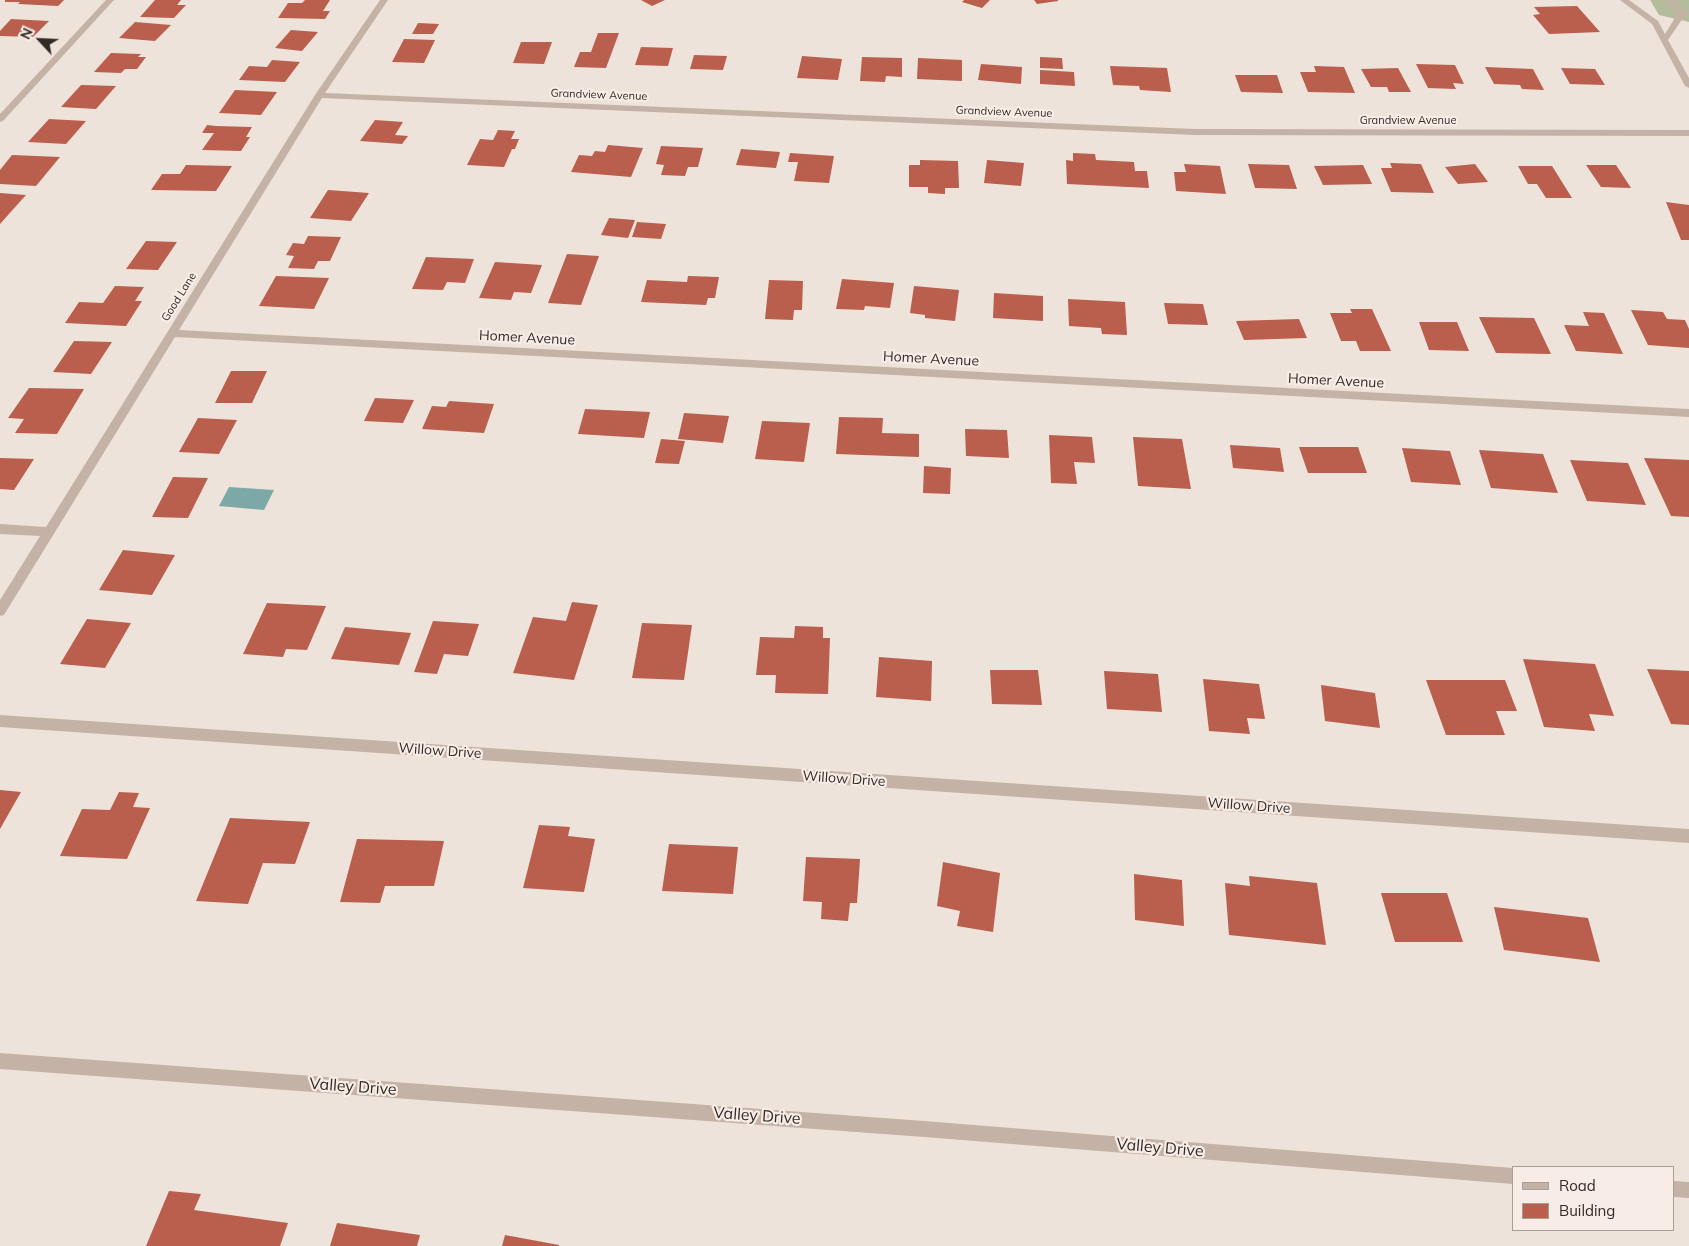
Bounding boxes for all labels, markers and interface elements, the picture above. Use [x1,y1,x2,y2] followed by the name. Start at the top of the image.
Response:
[15,15,65,65] north arrow
[16,25,37,42] text: N
[550,87,648,103] street label: Grandview Avenue
[955,104,1053,120] street label: Grandview Avenue
[1360,114,1456,128] street label: Grandview Avenue
[159,270,199,324] street label: Good Lane
[479,327,575,349] street label: Homer Avenue
[883,348,979,370] street label: Homer Avenue
[1288,370,1384,392] street label: Homer Avenue
[398,740,482,762] street label: Willow Drive
[802,768,886,790] street label: Willow Drive
[1207,795,1291,817] street label: Willow Drive
[309,1074,397,1100] street label: Valley Drive
[713,1103,801,1129] street label: Valley Drive
[1116,1135,1204,1161] street label: Valley Drive
[1512,1166,1674,1231] legend
[1559,1176,1596,1195] text: Road
[1559,1201,1615,1220] text: Building

